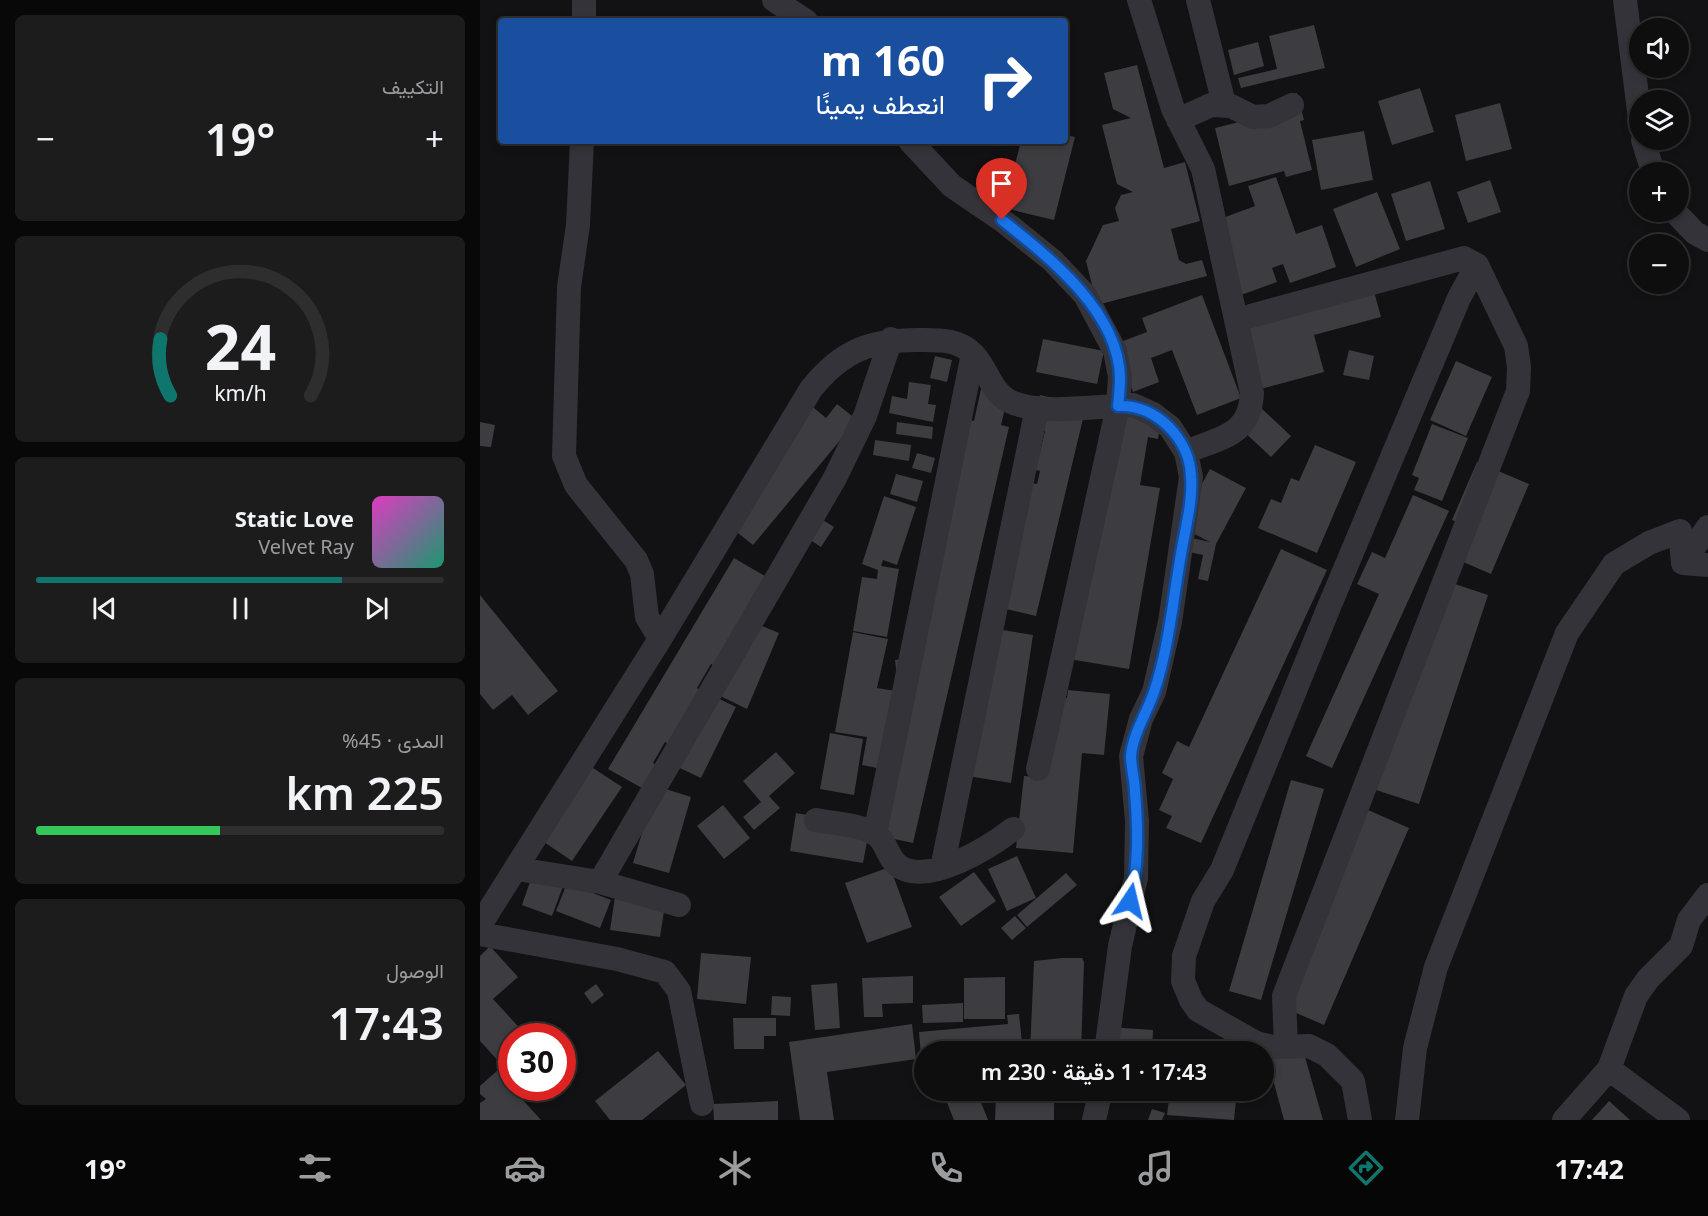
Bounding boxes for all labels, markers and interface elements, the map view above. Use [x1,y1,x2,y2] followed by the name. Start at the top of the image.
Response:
[1629,18,1689,294] map controls
[1629,18,1689,78] button: sound
[821,31,945,88] text: 160 m
[966,42,1044,120] icon: right
[382,73,444,100] text: التكييف
[815,85,945,122] text: انعطف يمينًا
[1629,90,1689,150] button: layers
[205,108,275,169] text: 19°
[36,116,55,161] text: −
[425,116,444,161] text: +
[976,158,1027,220] pin
[1629,162,1689,222] button: +
[985,167,1018,200] icon: arrive
[1629,234,1689,294] button: −
[204,303,276,388] text: 24
[214,378,266,407] text: km/h
[235,503,354,533] text: Static Love
[258,533,354,560] text: Velvet Ray
[88,592,121,625] icon: previous
[224,592,257,625] icon: pause
[360,592,393,625] icon: next
[342,727,444,754] text: المدى · 45%
[285,762,444,823] text: 225 km
[1098,869,1162,933] position arrow
[386,957,444,984] text: الوصول
[329,992,444,1053] text: 17:43
[498,1023,576,1101] speed limit sign: 30
[981,1056,1207,1086] text: 17:43 · 1 دقيقة · 230 m
[294,1147,336,1189] icon: filters
[504,1147,546,1189] icon: car
[714,1147,756,1189] icon: climate
[925,1147,967,1189] icon: phone
[1135,1147,1177,1189] icon: music
[1345,1147,1387,1189] icon: directions
[84,1150,126,1187] text: 19°
[1555,1150,1624,1187] text: 17:42

